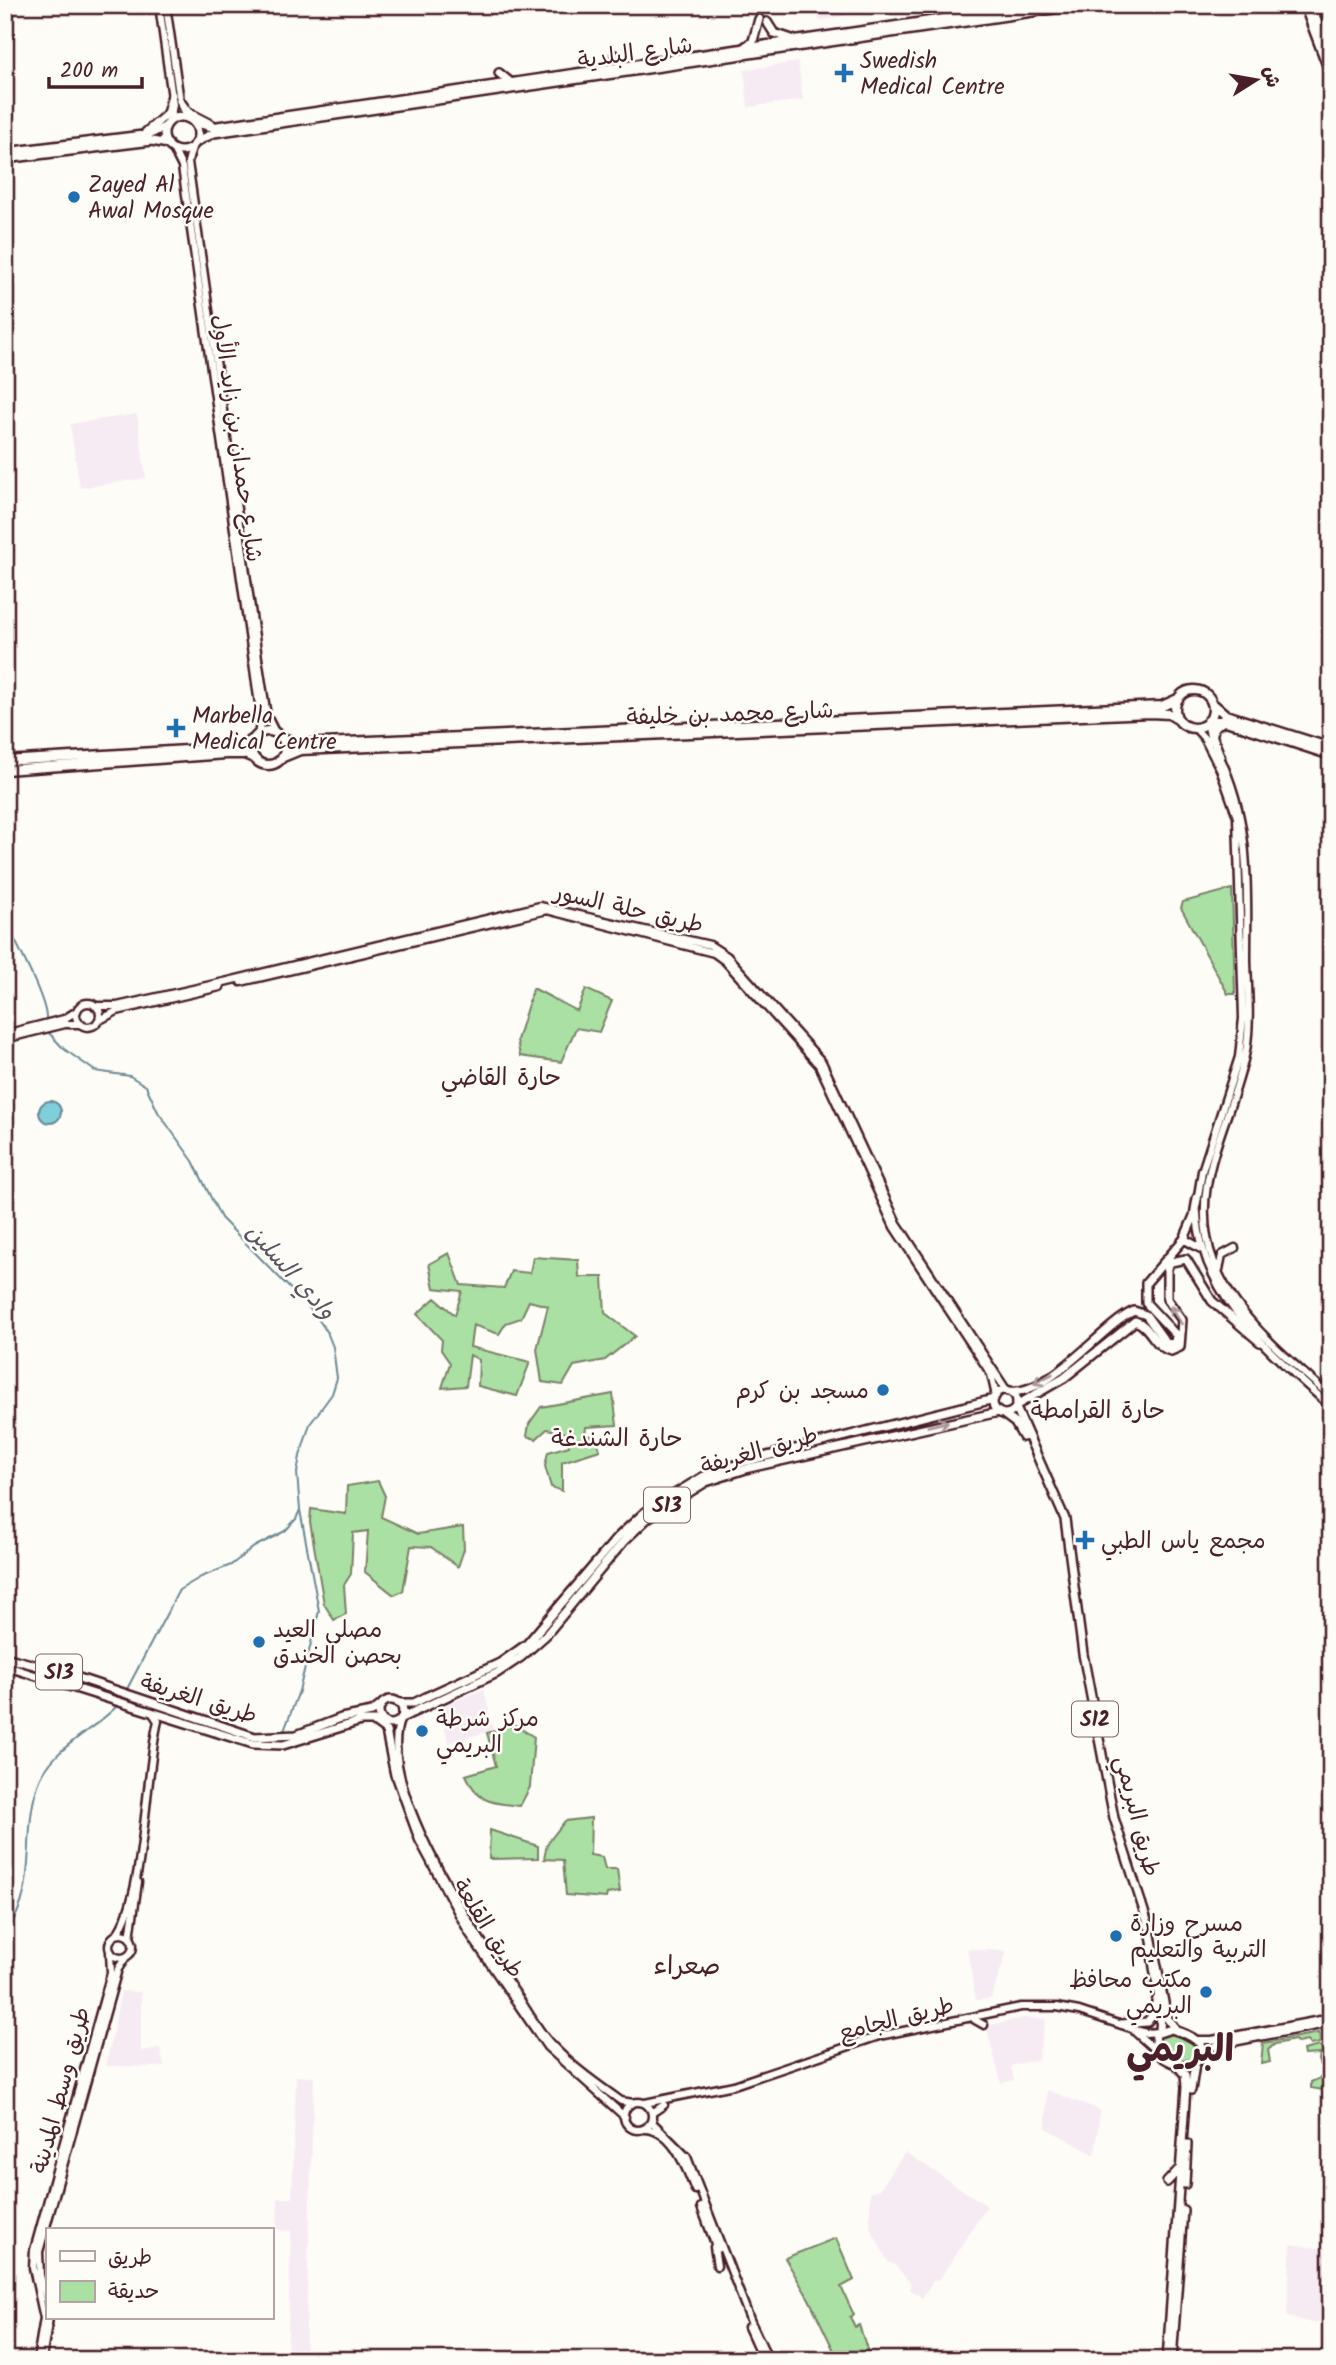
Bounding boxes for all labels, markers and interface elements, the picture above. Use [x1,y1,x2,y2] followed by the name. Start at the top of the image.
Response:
[575,28,695,80] street label: شارع البلدية
[860,44,1005,106] place label: Swedish Medical Centre
[49,46,142,90] scale bar
[1220,46,1290,116] north arrow
[60,55,118,88] text: 200 m
[834,63,854,83] marker: Swedish Medical Centre
[1254,64,1287,90] text: ش
[88,168,214,230] place label: Zayed Al Awal Mosque
[66,189,82,205] marker: Zayed Al Awal Mosque
[201,312,271,564] street label: شارع حمدان بن زايد الأول
[626,693,834,737] street label: شارع محمد بن خليفة
[192,699,337,761] place label: Marbella Medical Centre
[166,718,186,738] marker: Marbella Medical Centre
[548,875,707,945] street label: طريق حلة السور
[441,1059,561,1098] district label: حارة القاضي
[235,1214,344,1330] water label: وادي السلين
[1169,1306,1184,1325] one-way arrow
[1033,1373,1054,1386] one-way arrow
[736,1374,869,1410] place label: مسجد بن كرم
[875,1382,891,1398] marker: مسجد بن كرم
[1031,1392,1165,1431] district label: حارة القرامطة
[926,1417,949,1431] one-way arrow
[697,1418,823,1486] street label: طريق الغريفة
[551,1420,683,1459] district label: حارة الشندغة
[644,1488,690,1522] road number: S13
[1101,1524,1266,1561] place label: مجمع ياس الطبي
[1075,1530,1095,1550] marker: مجمع ياس الطبي
[273,1613,402,1675] place label: مصلى العيد بحصن الخندق
[251,1634,267,1650] marker: مصلى العيد بحصن الخندق
[36,1654,82,1690] road number: S13
[135,1665,261,1735] street label: طريق الغريفة
[436,1702,539,1765] place label: مركز شرطة البريمي
[1072,1702,1118,1736] road number: S12
[414,1723,430,1739] marker: مركز شرطة البريمي
[1103,1752,1168,1881] street label: طريق البريمي
[442,1872,532,1986] street label: طريق القلعة
[1130,1907,1267,1969] place label: مسرح وزارة التربية والتعليم
[1108,1928,1124,1944] marker: مسرح وزارة التربية والتعليم
[653,1946,721,1988] district label: صعراء
[1069,1963,1192,2026] place label: مكتب محافظ البريمي
[1198,1984,1214,2000] marker: مكتب محافظ البريمي
[835,1988,958,2052] street label: طريق الجامع
[22,2003,101,2178] street label: طريق وسط المدينة
[1126,2022,1234,2081] district label: البريمي
[46,2228,273,2320] legend
[108,2242,152,2275] text: طريق
[108,2276,159,2309] text: حديقة

